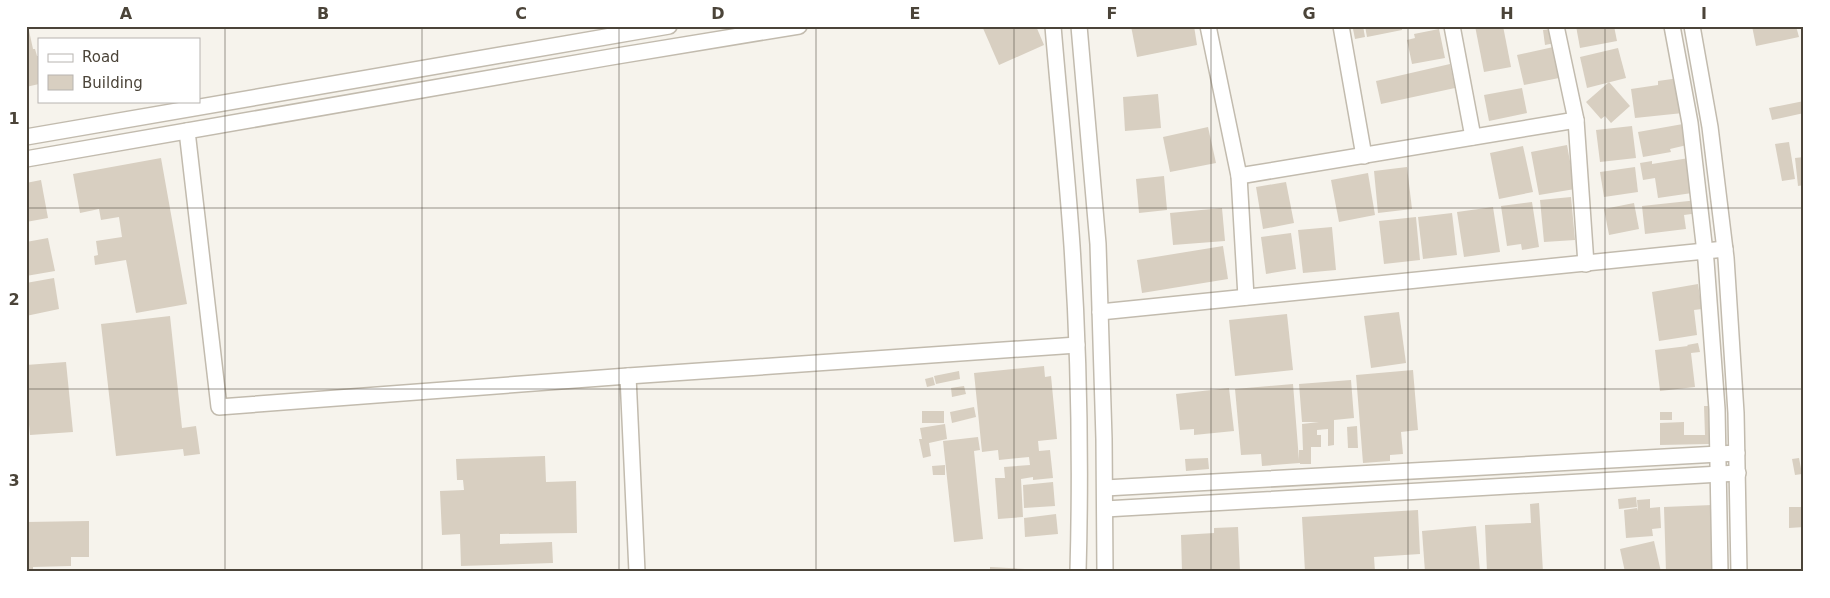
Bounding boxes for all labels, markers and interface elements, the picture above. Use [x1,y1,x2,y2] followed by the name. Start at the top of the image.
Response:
[120,4,133,23] text: A
[317,4,329,23] text: B
[515,4,527,23] text: C
[711,4,725,23] text: D
[910,4,920,23] text: E
[1107,4,1117,23] text: F
[1302,4,1316,23] text: G
[1500,4,1514,23] text: H
[1701,4,1707,23] text: I
[38,38,200,102] legend
[82,48,120,66] text: Road
[82,74,143,92] text: Building
[8,109,20,128] text: 1
[8,290,20,309] text: 2
[8,471,20,490] text: 3

